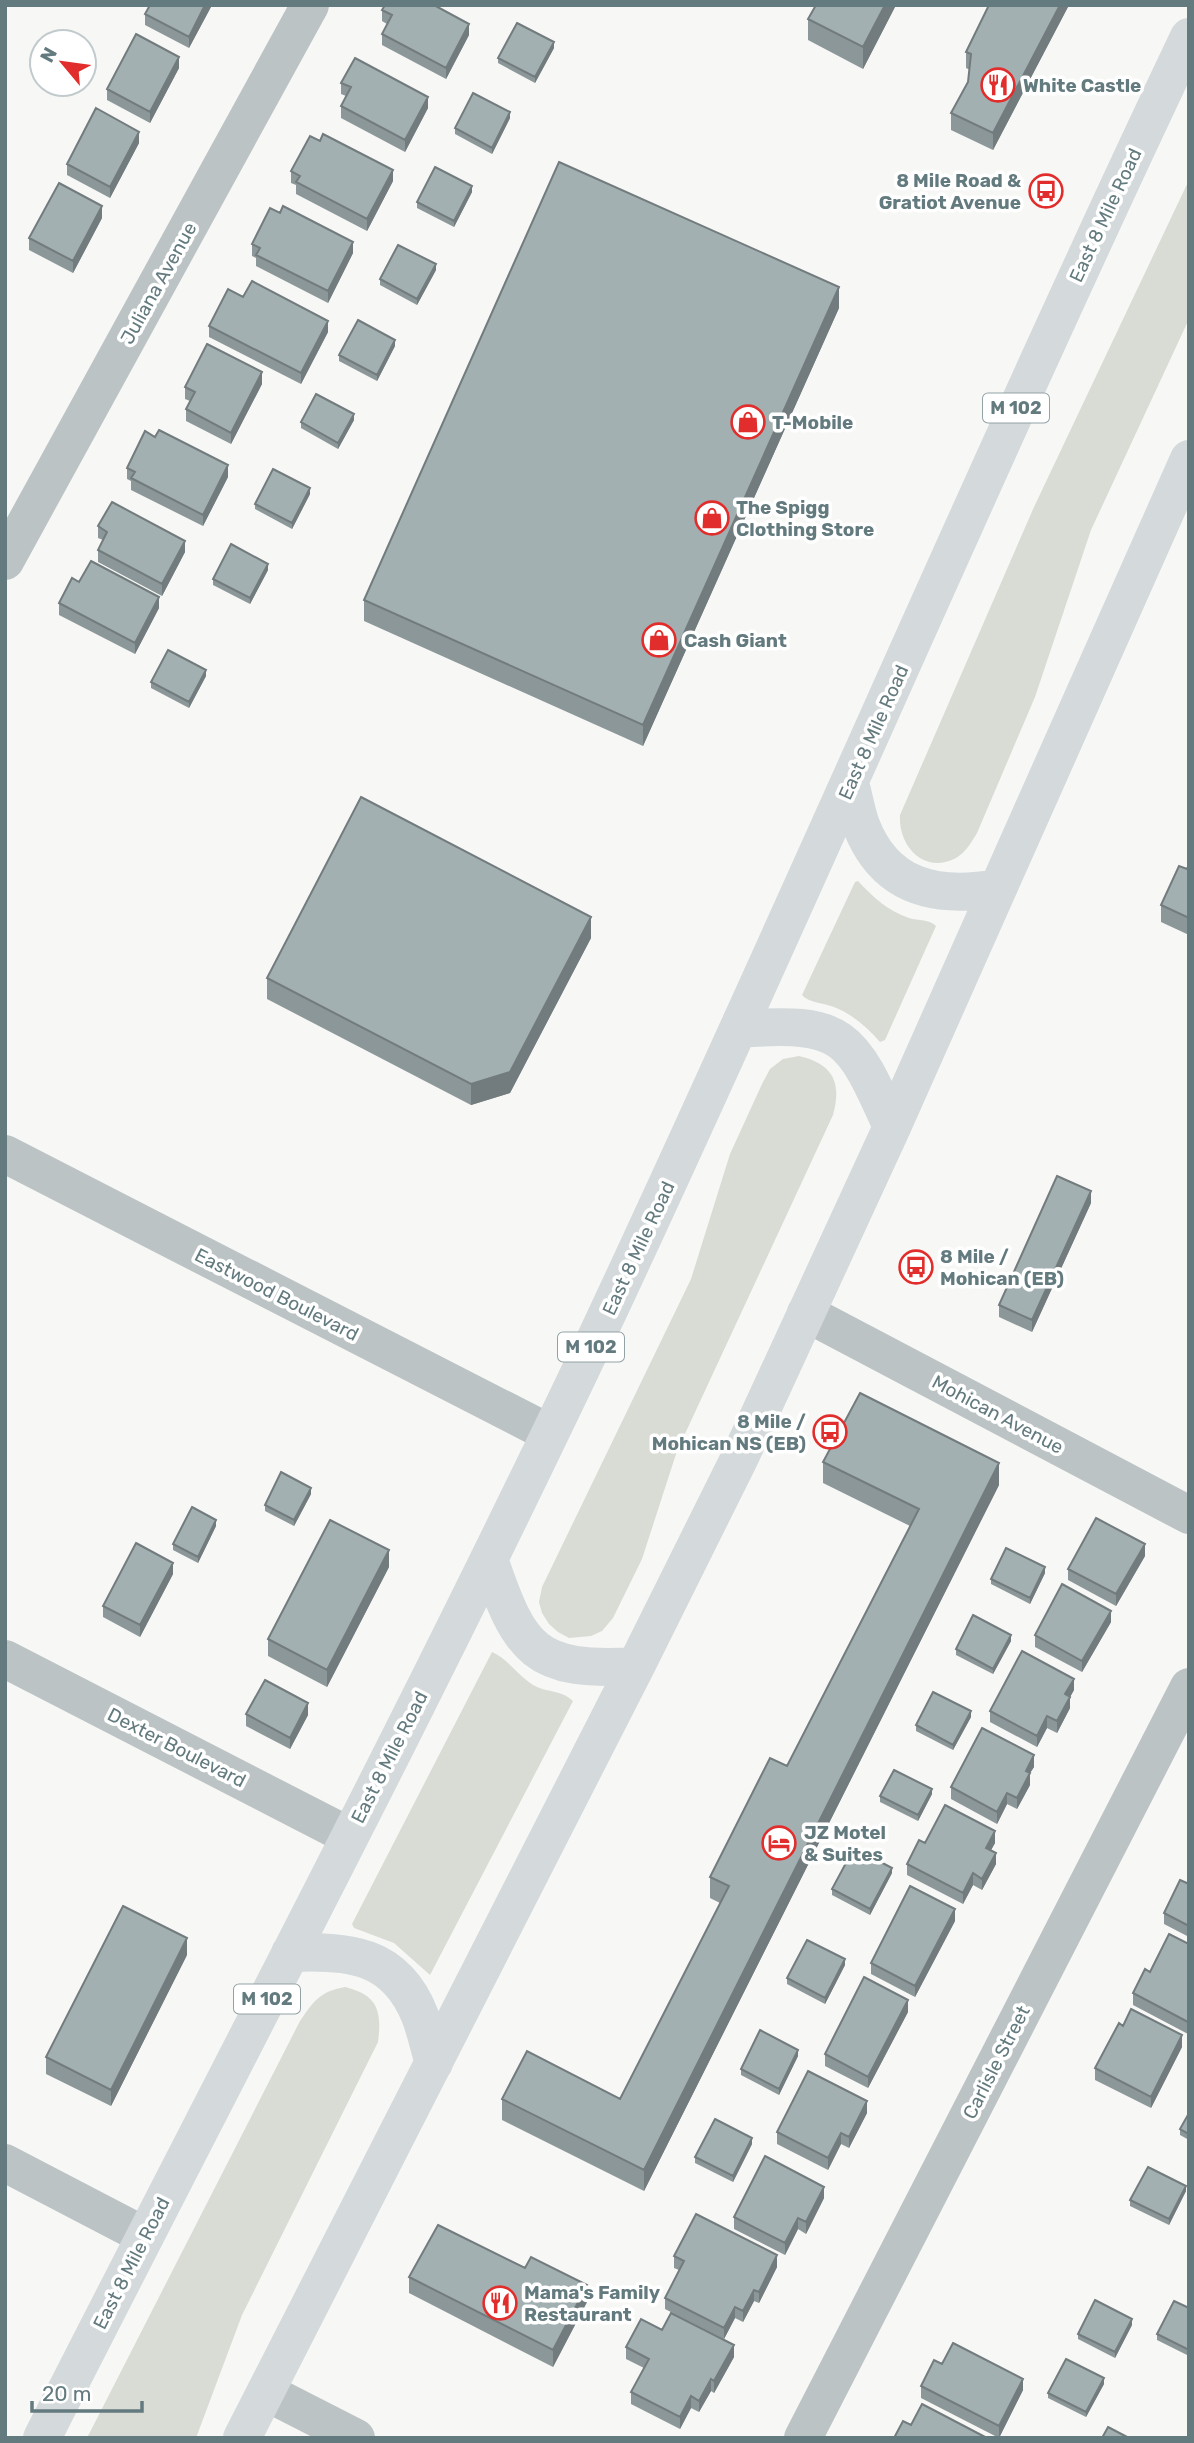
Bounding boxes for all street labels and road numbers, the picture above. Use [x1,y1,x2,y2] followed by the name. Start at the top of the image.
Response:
[1064,145,1147,286] street label: East 8 Mile Road
[115,218,201,348] street label: Juliana Avenue
[983,394,1049,422] road number: M 102
[833,661,913,803] street label: East 8 Mile Road
[597,1178,680,1319] street label: East 8 Mile Road
[191,1243,363,1346] street label: Eastwood Boulevard
[558,1332,624,1362] road number: M 102
[928,1370,1067,1459] street label: Mohican Avenue
[346,1687,433,1827] street label: East 8 Mile Road
[104,1703,250,1792] street label: Dexter Boulevard
[234,1984,300,2013] road number: M 102
[958,2001,1035,2123] street label: Carlisle Street
[88,2193,175,2333] street label: East 8 Mile Road

